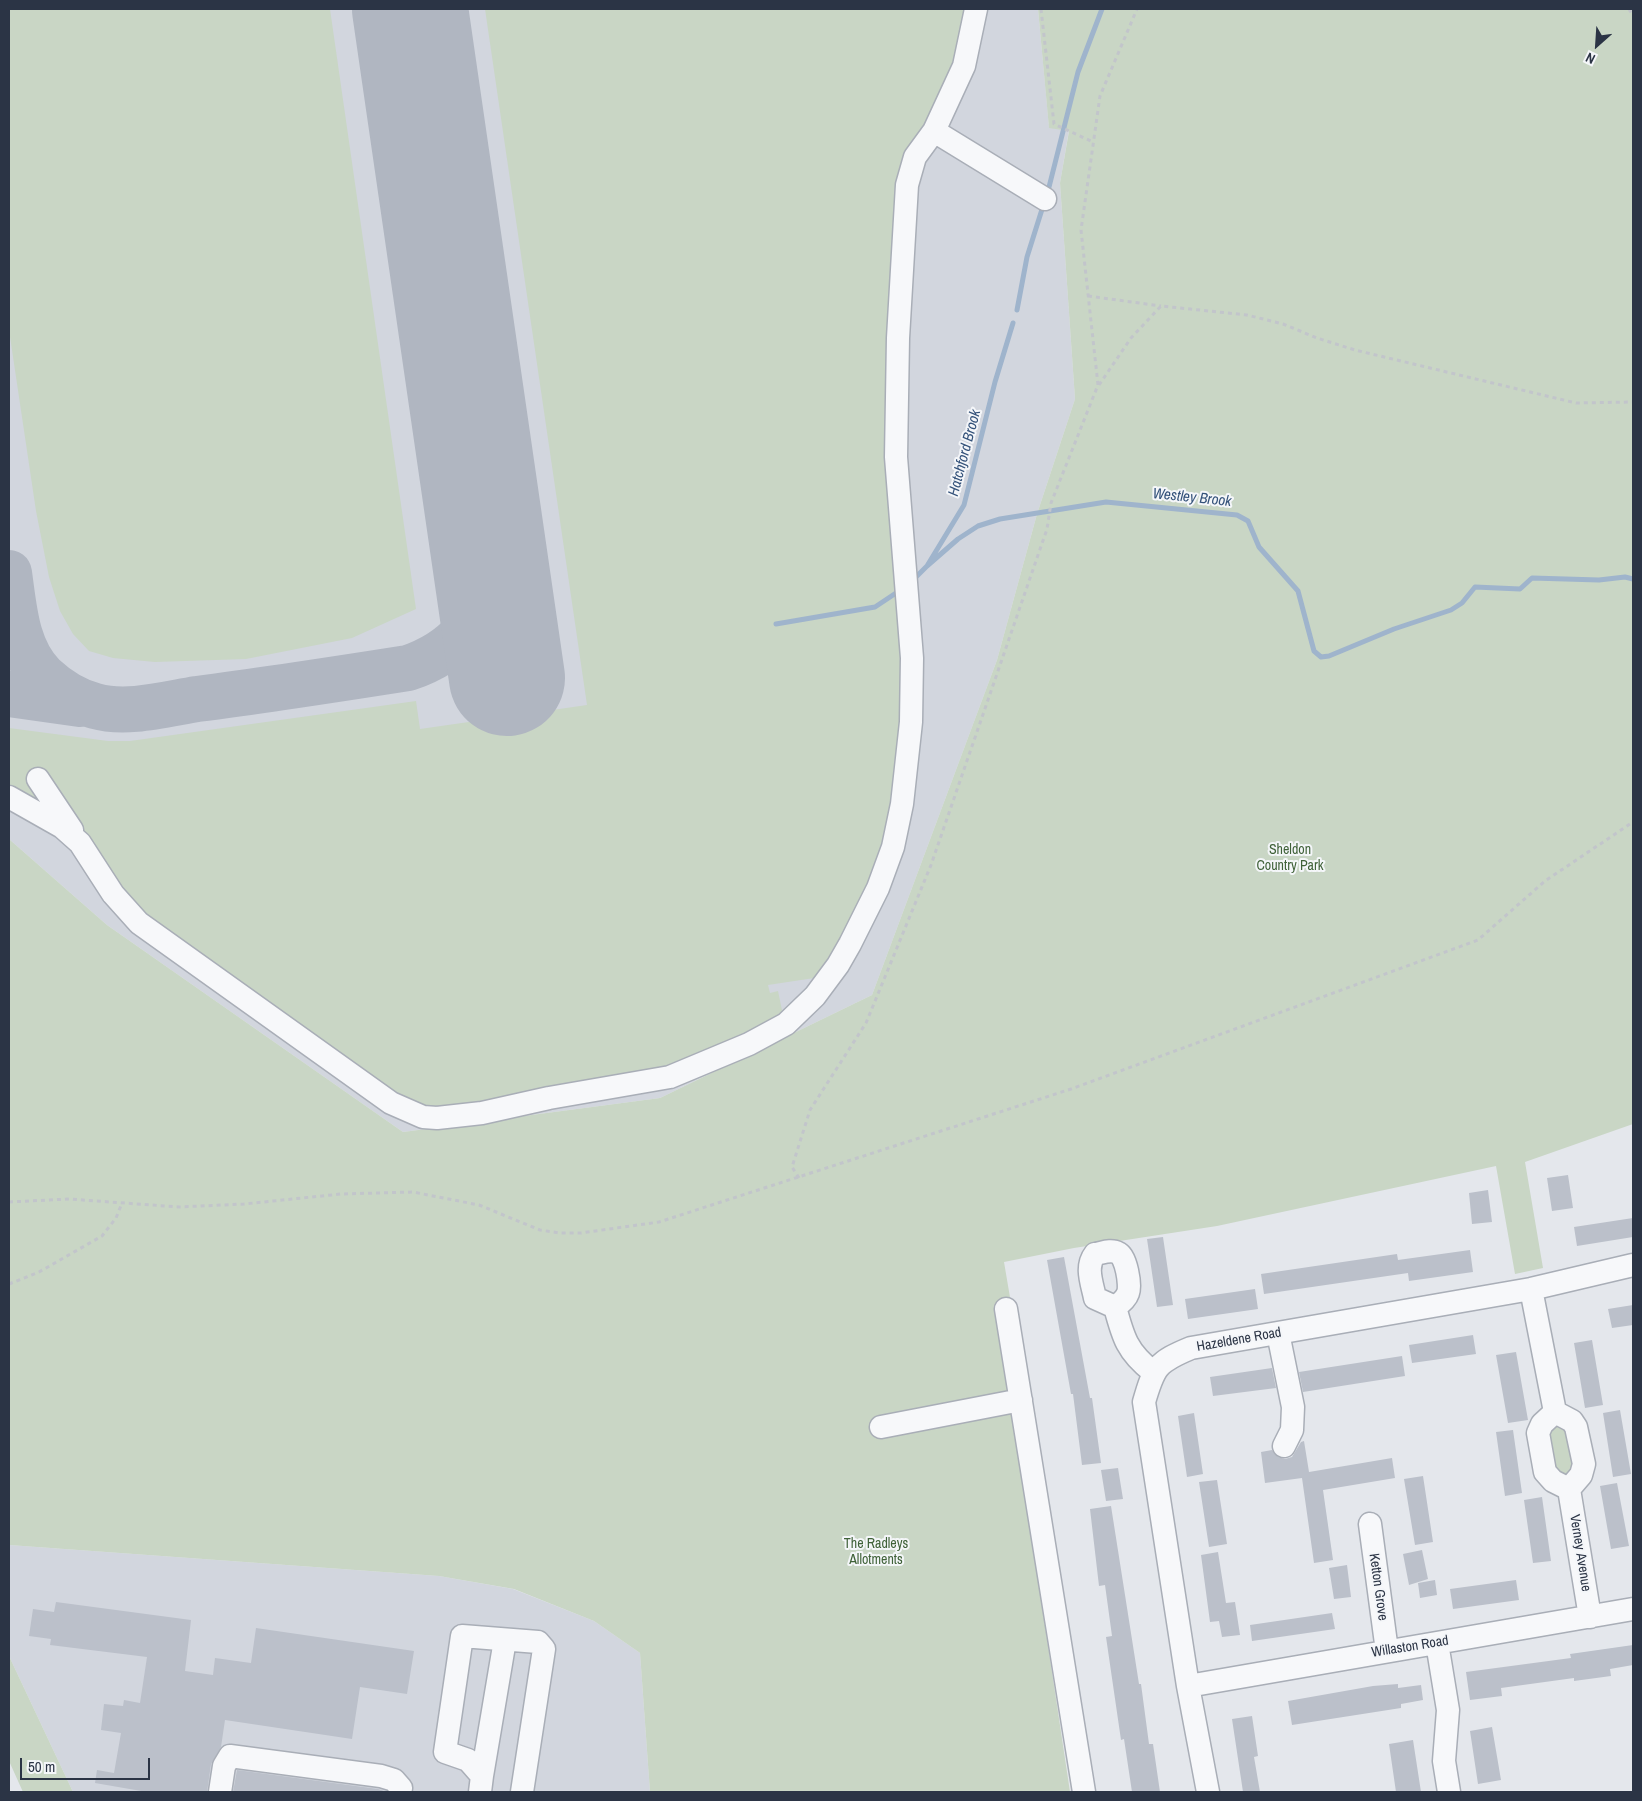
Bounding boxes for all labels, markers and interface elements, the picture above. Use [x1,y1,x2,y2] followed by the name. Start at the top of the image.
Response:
[1572,20,1622,70] north arrow
[1583,49,1598,68] text: N
[945,408,985,498] water label: Hatchford Brook
[1152,485,1232,511] water label: Westley Brook
[1257,842,1323,874] park label: Sheldon Country Park
[1195,1324,1283,1356] street label: Hazeldene Road
[1566,1513,1594,1593] street label: Verney Avenue
[844,1536,908,1568] park label: The Radleys Allotments
[1365,1552,1391,1622] street label: Ketton Grove
[1370,1633,1450,1661] street label: Willaston Road
[22,1748,152,1780] scale bar
[28,1756,55,1777] text: 50 m

